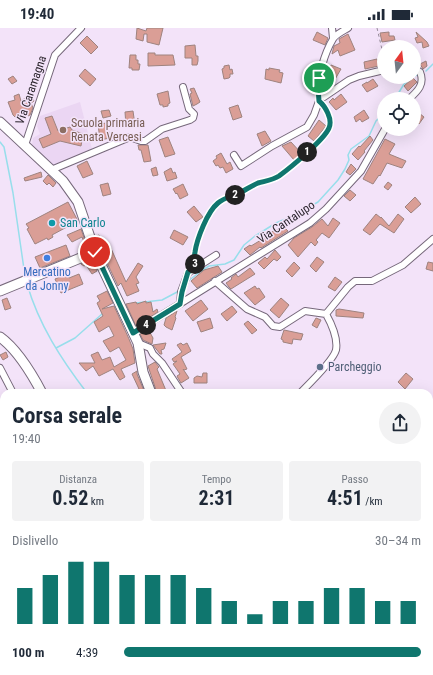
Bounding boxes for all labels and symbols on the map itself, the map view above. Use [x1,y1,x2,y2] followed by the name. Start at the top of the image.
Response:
[377,40,421,84] north arrow
[13,53,49,126] street label: Via Caramagna
[302,61,336,95] pin
[71,116,145,144] place label: Scuola primaria Renata Vercesi
[58,125,68,135] marker: Scuola primaria Renata Vercesi
[297,142,317,162] pin: 1
[225,185,245,205] pin: 2
[255,198,317,246] street label: Via Cantalupo
[60,216,106,230] place label: San Carlo
[47,218,57,228] marker: San Carlo
[78,235,112,269] pin
[42,253,52,263] marker: Mercatino da Jonny
[185,254,205,274] pin: 3
[23,265,71,293] place label: Mercatino da Jonny
[136,315,156,335] pin: 4
[328,360,381,374] place label: Parcheggio
[315,362,325,372] marker: Parcheggio

